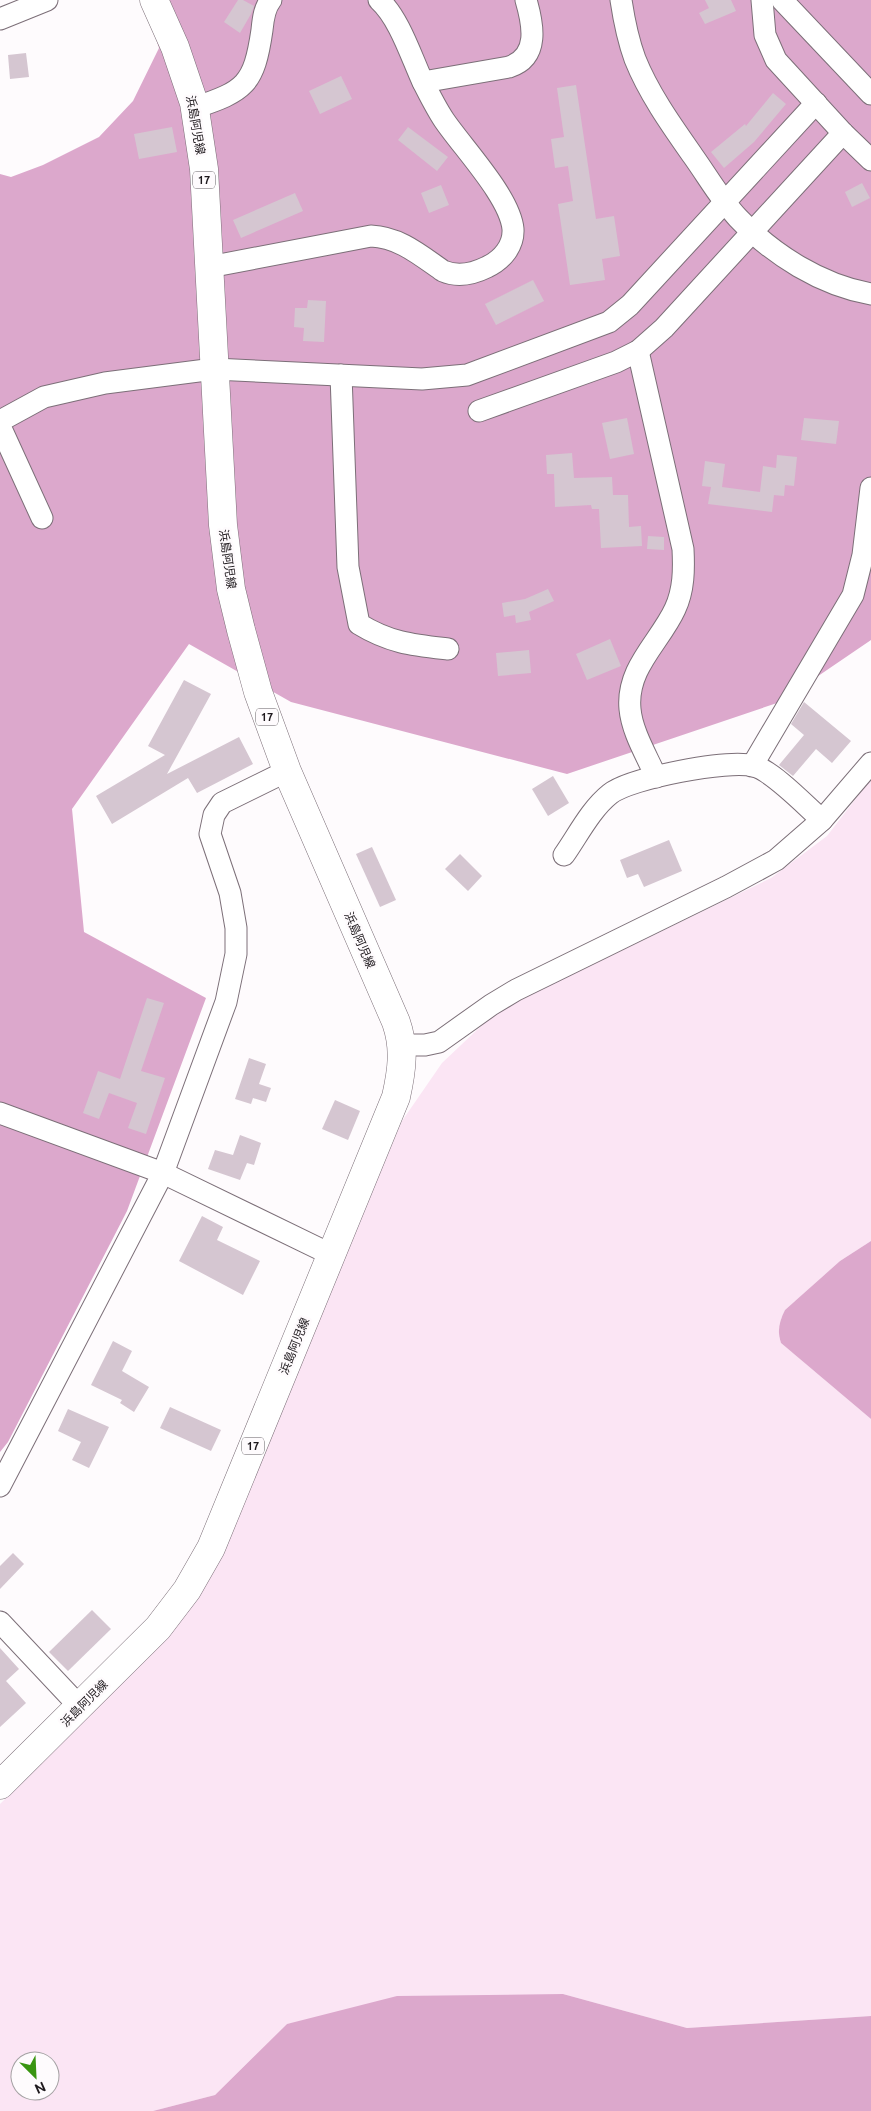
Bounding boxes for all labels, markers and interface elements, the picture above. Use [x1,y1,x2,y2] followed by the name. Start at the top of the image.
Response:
[184,94,208,156] street label: 浜島阿児線
[193,172,215,188] road number: 17
[217,528,239,590] street label: 浜島阿児線
[256,709,278,726] road number: 17
[342,910,378,970] street label: 浜島阿児線
[277,1316,311,1376] street label: 浜島阿児線
[242,1438,264,1454] road number: 17
[58,1677,110,1729] street label: 浜島阿児線
[10,2051,60,2101] north arrow
[32,2078,48,2097] text: N

